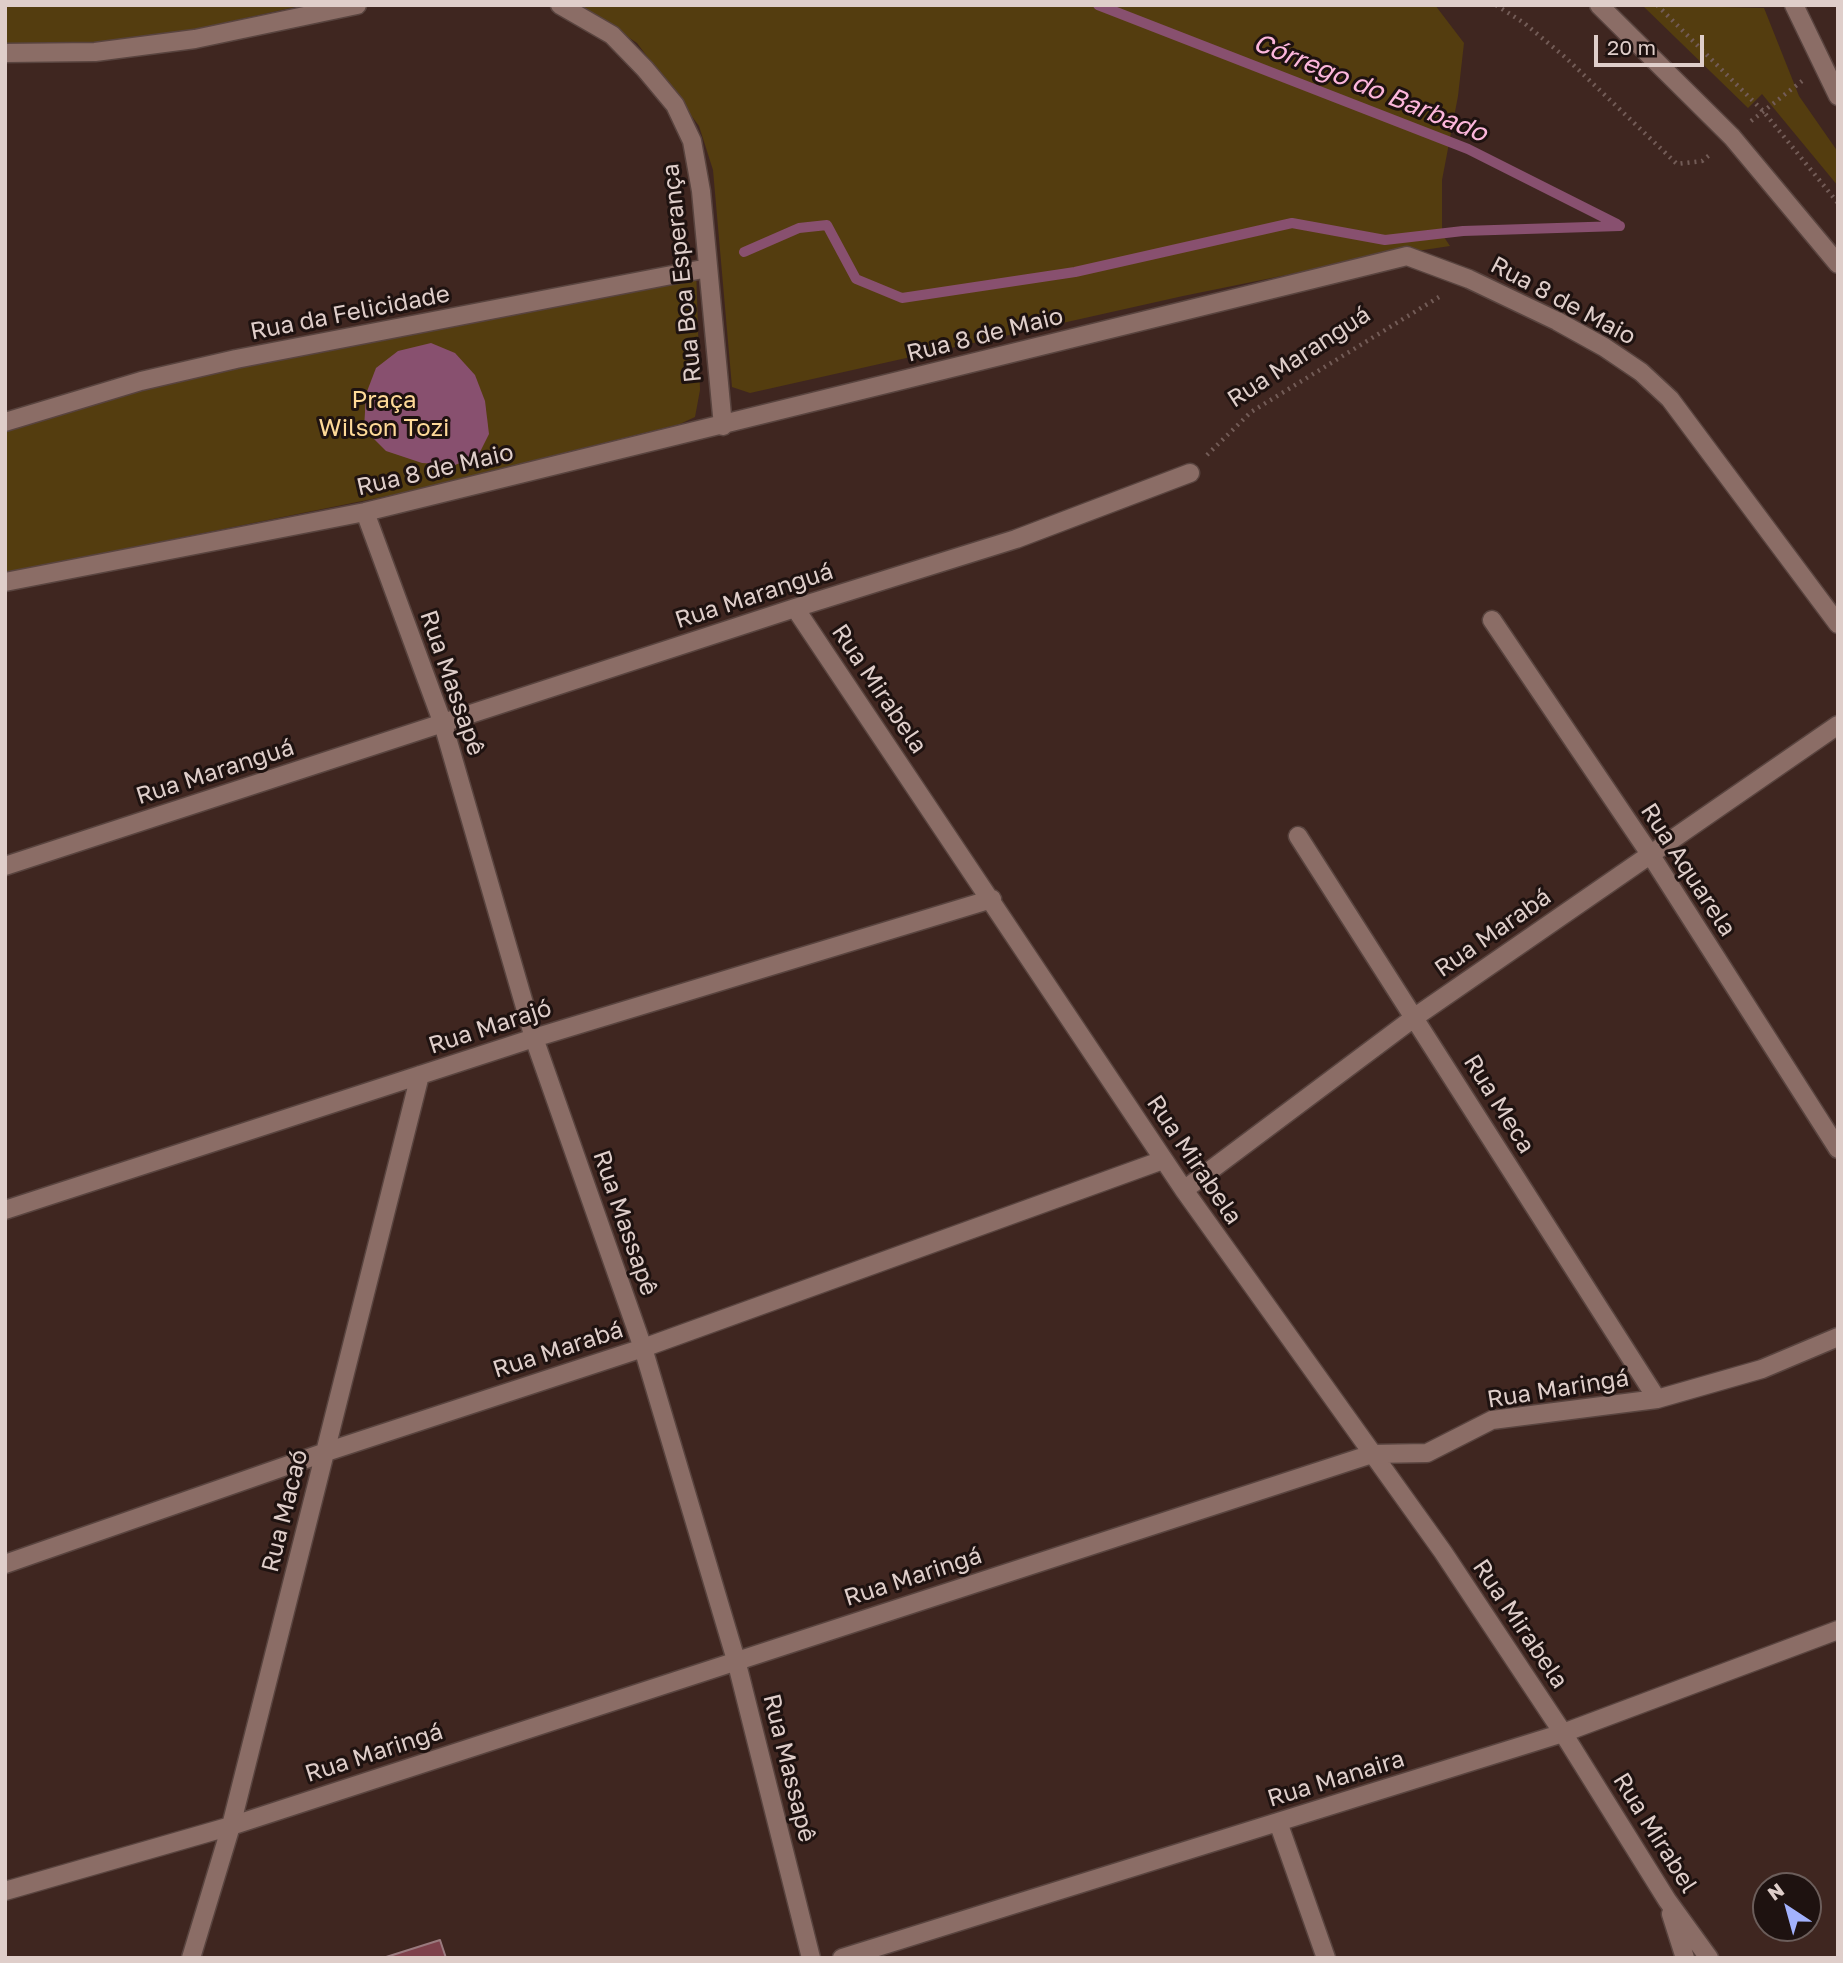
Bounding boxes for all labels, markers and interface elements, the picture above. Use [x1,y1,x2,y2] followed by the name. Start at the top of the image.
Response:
[1598,21,1708,65] scale bar
[1249,27,1491,149] water label: Córrego do Barbado
[1607,34,1656,60] text: 20 m
[656,162,708,384] street label: Rua Boa Esperança
[1485,251,1641,351] street label: Rua 8 de Maio
[248,280,452,346] street label: Rua da Felicidade
[1222,300,1376,414] street label: Rua Maranguá
[904,302,1066,368] street label: Rua 8 de Maio
[319,386,449,442] park label: Praça Wilson Tozi
[354,438,516,502] street label: Rua 8 de Maio
[671,557,837,635] street label: Rua Maranguá
[414,607,490,759] street label: Rua Massapê
[825,619,933,759] street label: Rua Mirabela
[132,733,298,811] street label: Rua Maranguá
[1634,798,1742,942] street label: Rua Aquarela
[1429,882,1557,984] street label: Rua Marabá
[425,994,555,1060] street label: Rua Marajó
[1457,1049,1541,1159] street label: Rua Meca
[1140,1090,1248,1230] street label: Rua Mirabela
[587,1147,663,1299] street label: Rua Massapê
[489,1315,627,1385] street label: Rua Marabá
[1485,1364,1631,1414] street label: Rua Maringá
[256,1447,314,1575] street label: Rua Macaó
[841,1541,985,1613] street label: Rua Maringá
[1466,1554,1574,1694] street label: Rua Mirabela
[757,1691,821,1845] street label: Rua Massapê
[302,1717,446,1789] street label: Rua Maringá
[1264,1745,1408,1813] street label: Rua Manaira
[1607,1768,1703,1898] street label: Rua Mirabel
[1752,1872,1822,1942] north arrow
[1763,1878,1788,1905] text: N

